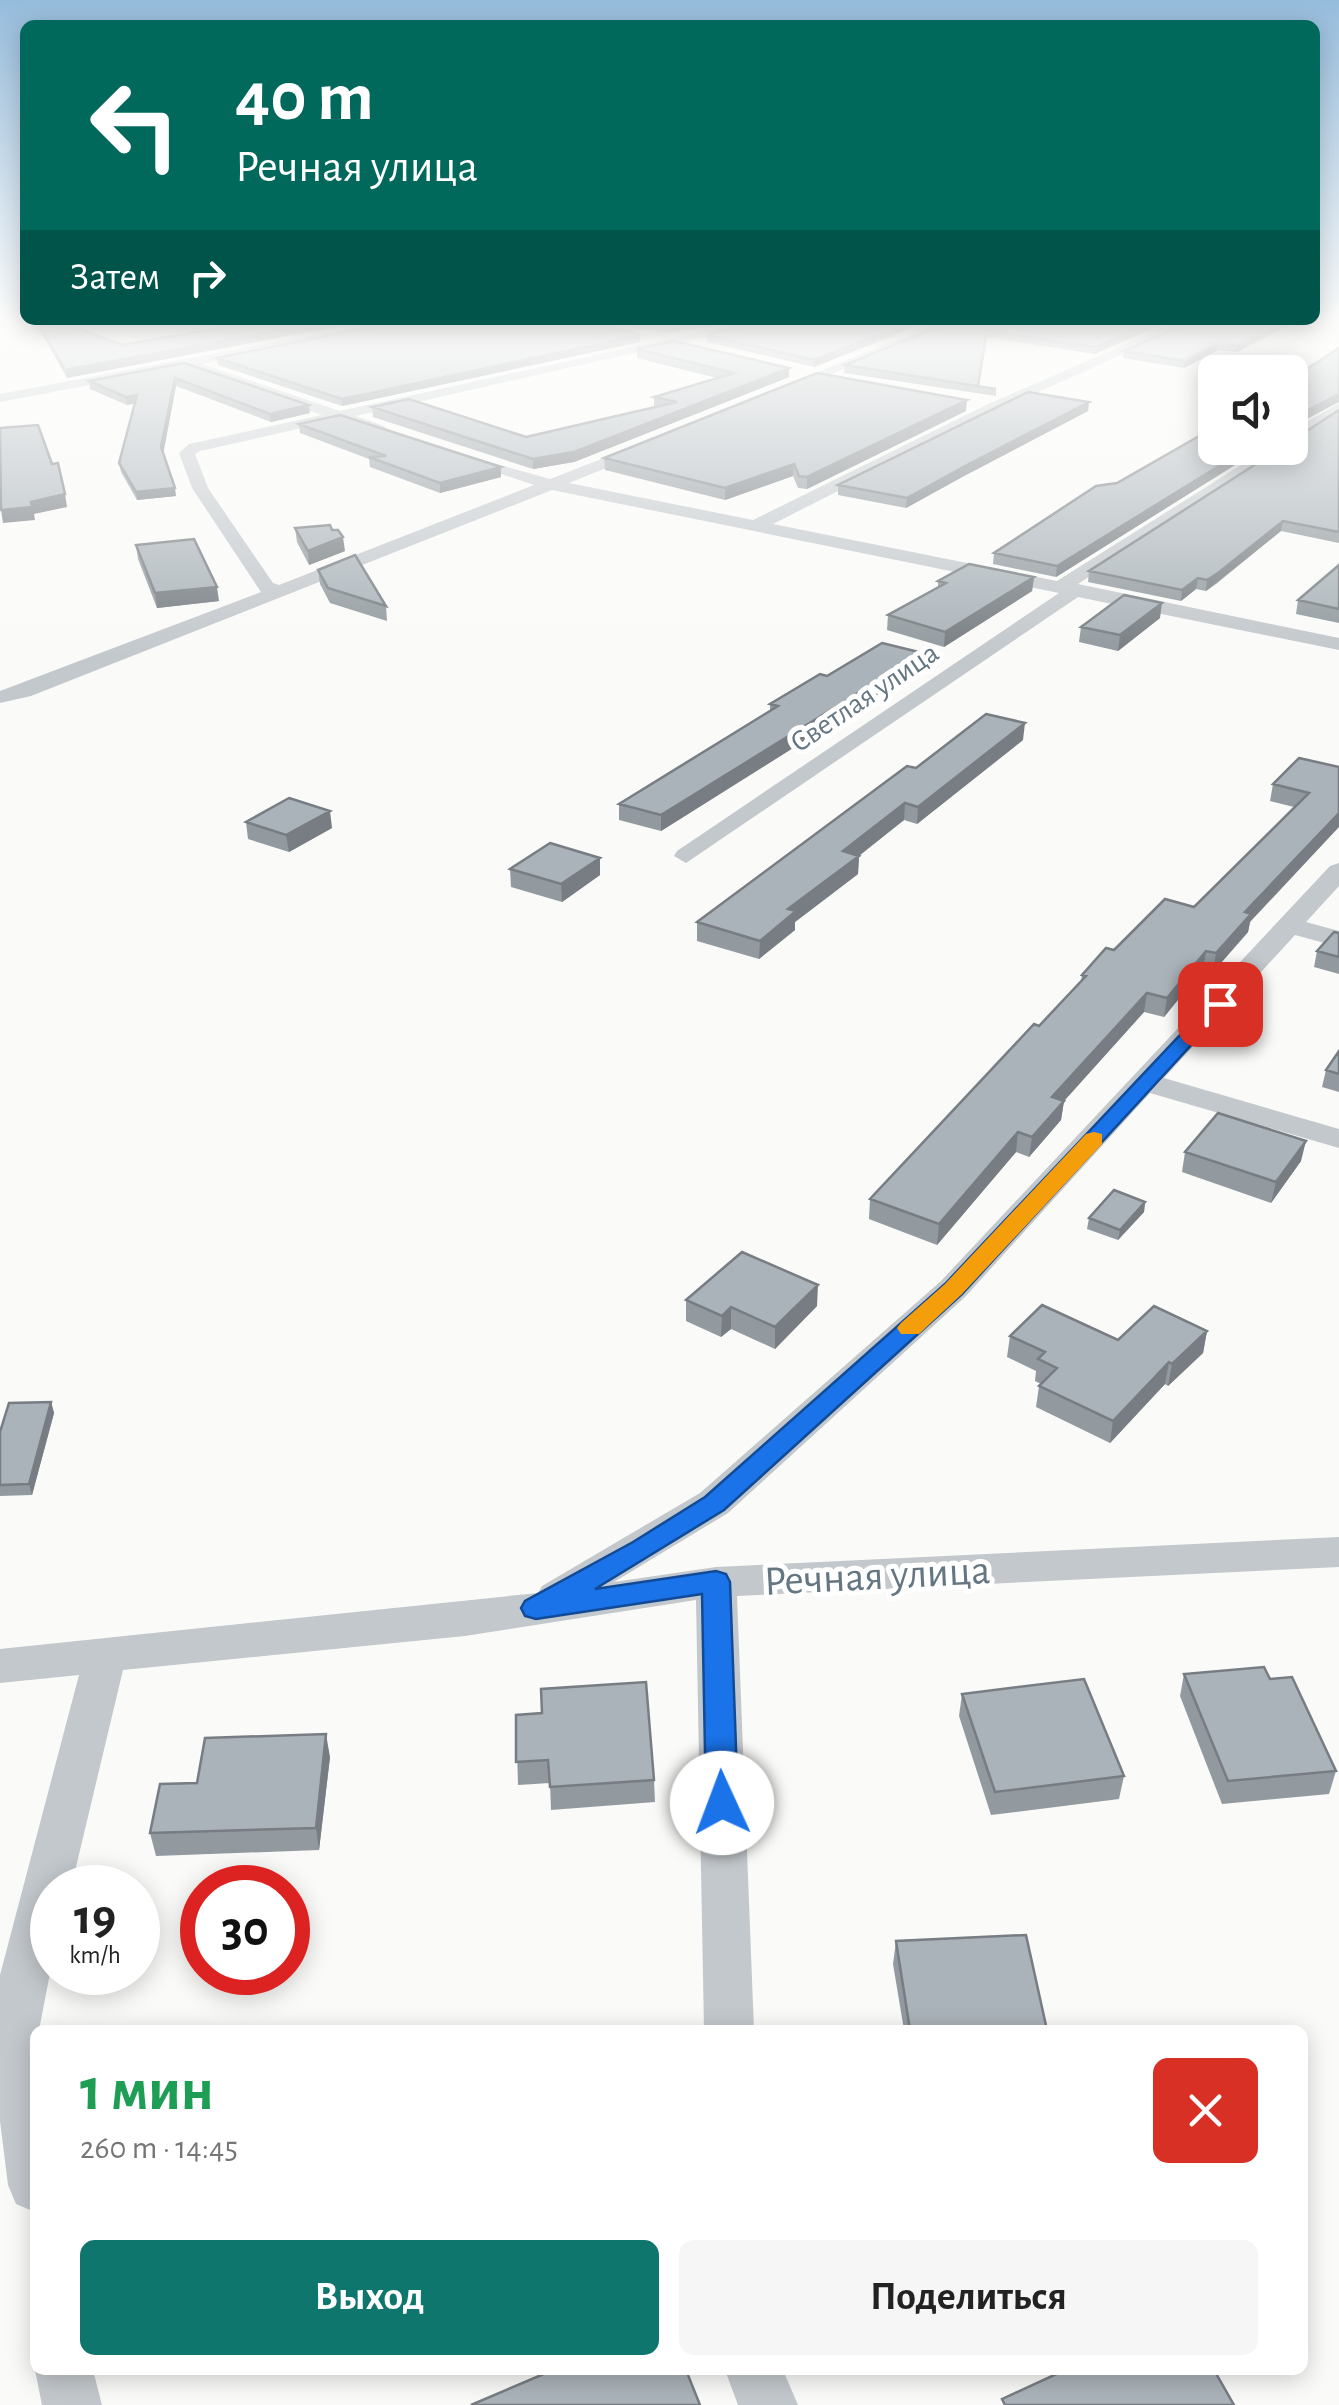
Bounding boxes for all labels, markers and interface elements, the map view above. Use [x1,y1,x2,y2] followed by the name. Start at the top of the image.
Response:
[70,60,200,190] icon: left
[235,63,374,133] text: 40 m
[235,145,478,190] text: Речная улица
[180,250,235,305] icon: right
[70,259,160,297] text: Затем
[1198,355,1308,465] map controls
[1198,355,1308,465] button: sound
[785,637,944,758] street label: Светлая улица
[1178,962,1263,1047] pin
[1193,977,1248,1032] icon: arrive
[763,1549,991,1603] street label: Речная улица
[670,1751,774,1855] position arrow
[180,1865,310,1995] speed limit sign: 30
[74,1893,116,1943] text: 19
[69,1943,121,1968] text: km/h
[1153,2058,1258,2163] button: close
[80,2061,214,2121] text: 1 мин
[80,2132,238,2164] text: 260 m · 14:45
[80,2240,659,2355] button: Выход
[679,2240,1258,2355] button: Поделиться

